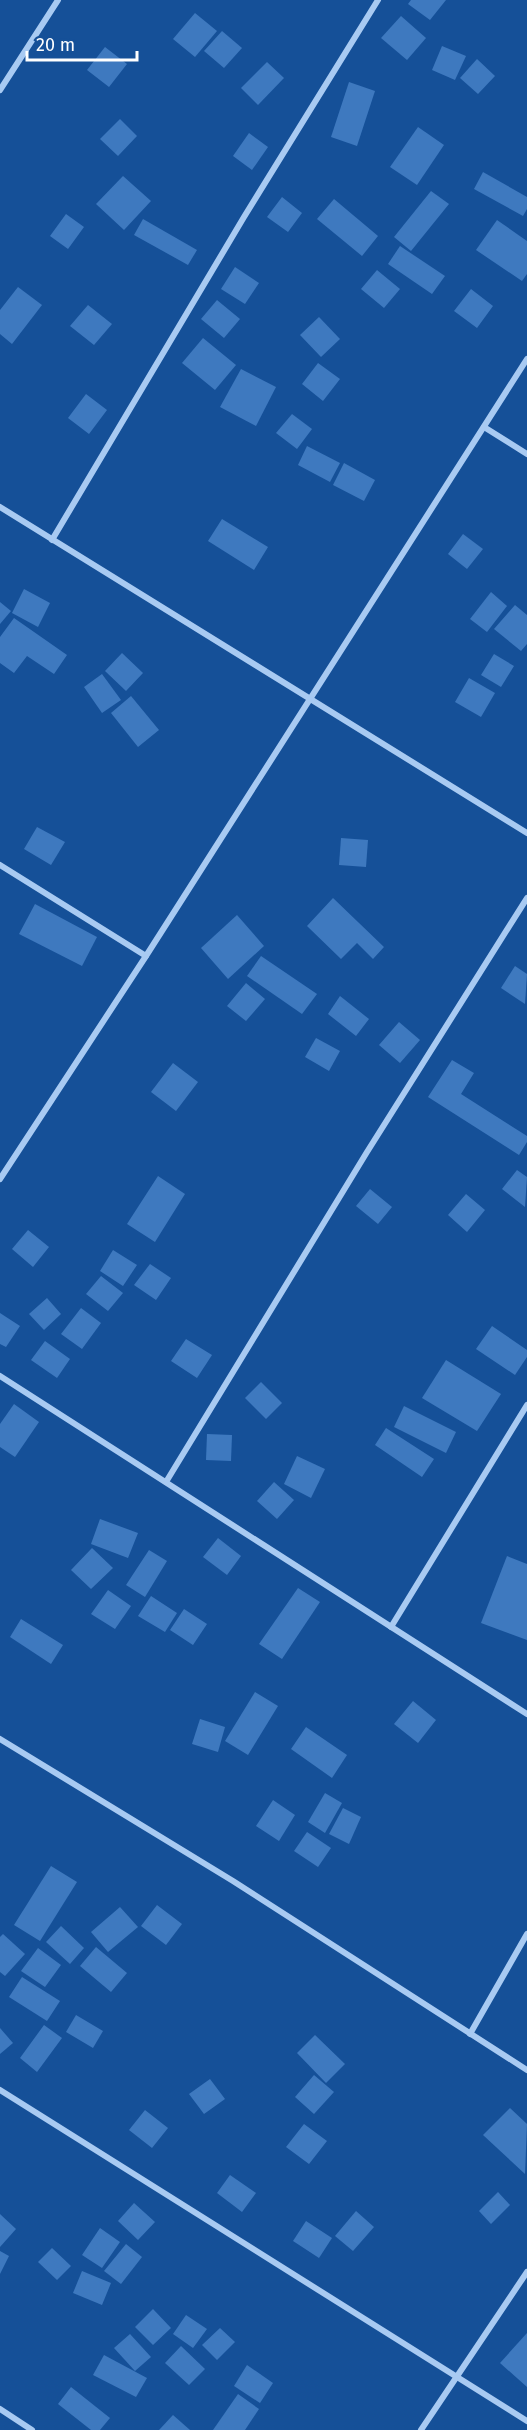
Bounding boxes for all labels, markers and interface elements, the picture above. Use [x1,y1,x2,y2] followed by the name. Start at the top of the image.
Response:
[27,24,136,62] scale bar
[36,34,75,56] text: 20 m

